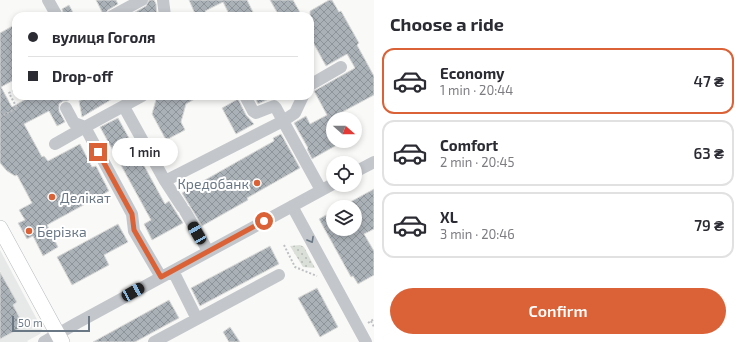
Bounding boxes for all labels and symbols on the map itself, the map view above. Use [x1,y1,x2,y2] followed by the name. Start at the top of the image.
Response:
[326,112,362,148] north arrow
[112,138,178,166] callout: 1 min
[89,143,107,161] route end
[177,175,249,192] place label: Кредобанк
[252,178,262,188] marker: Кредобанк
[60,189,111,206] place label: Делікат
[47,192,57,202] marker: Делікат
[255,212,273,230] route start
[186,220,208,246] car
[37,223,87,240] place label: Берізка
[24,226,34,236] marker: Берізка
[306,236,313,243] one-way arrow
[120,281,146,303] car
[12,314,90,333] scale bar

